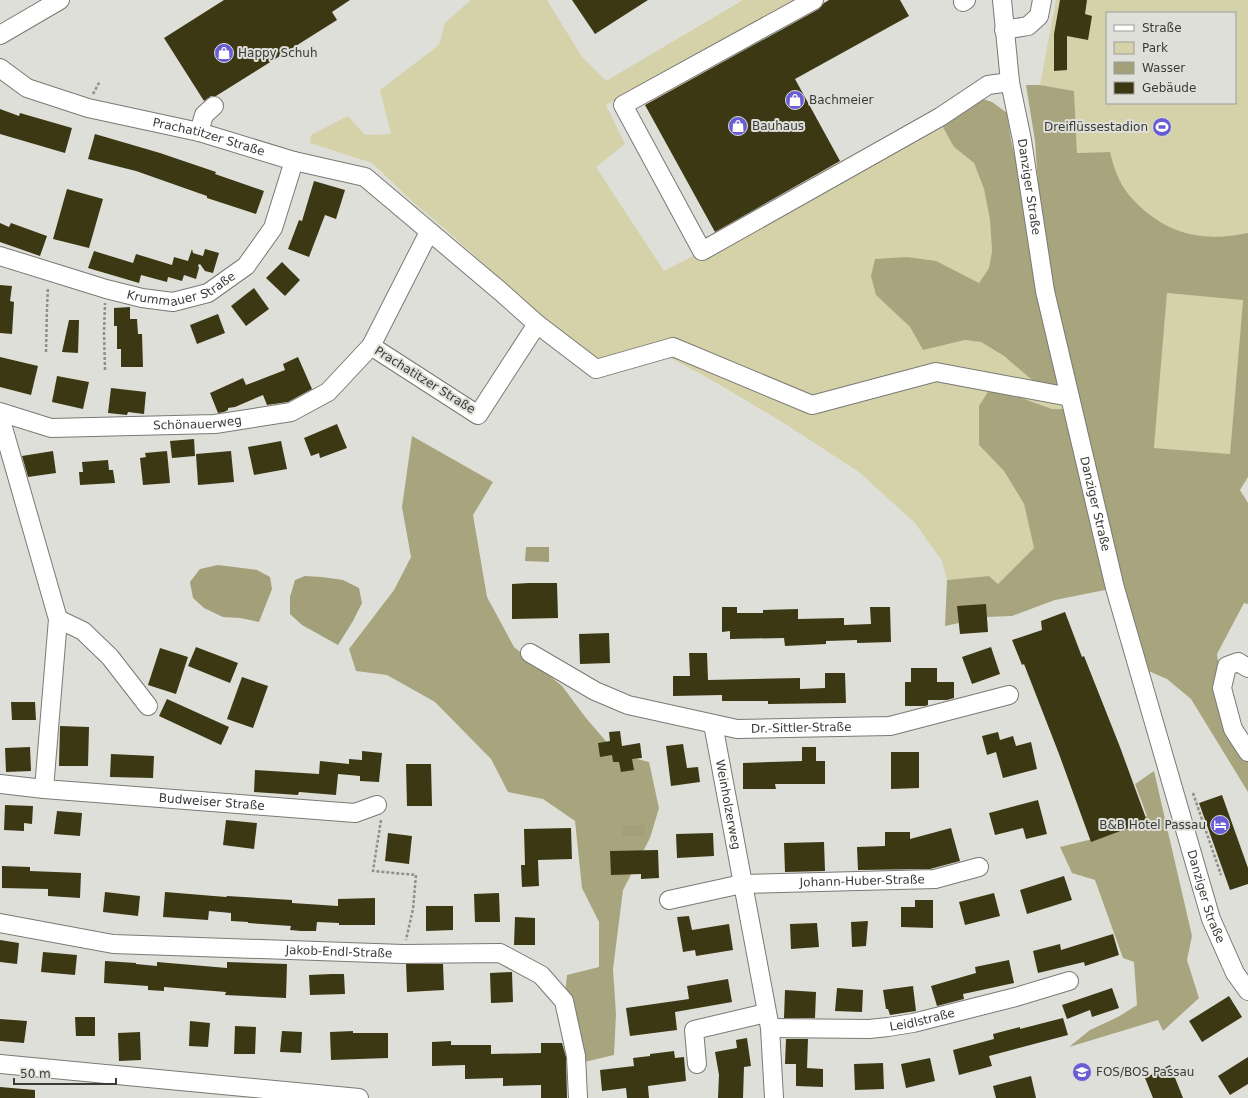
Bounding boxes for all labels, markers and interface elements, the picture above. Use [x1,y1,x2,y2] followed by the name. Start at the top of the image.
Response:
[1106,12,1236,104] legend
[1142,21,1182,35] text: Straße
[1142,41,1168,55] text: Park
[213,42,235,64] shop icon: Happy Schuh
[238,46,318,60] place label: Happy Schuh
[1142,61,1185,75] text: Wasser
[1142,81,1196,95] text: Gebäude
[784,89,806,111] shop icon: Bachmeier
[809,93,874,107] place label: Bachmeier
[151,115,267,159] street label: Prachatitzer Straße
[727,115,749,137] shop icon: Bauhaus
[1151,116,1173,138] sports icon: Dreiflüssestadion
[752,119,804,133] place label: Bauhaus
[1044,120,1148,134] place label: Dreiflüssestadion
[1015,138,1043,236] street label: Danziger Straße
[125,269,238,309] street label: Krummauer Straße
[372,343,478,417] street label: Prachatitzer Straße
[153,413,243,433] street label: Schönauerweg
[1077,455,1113,553] street label: Danziger Straße
[751,720,852,736] street label: Dr.-Sittler-Straße
[713,758,743,851] street label: Weinholzerweg
[158,791,265,813] street label: Budweiser Straße
[1209,814,1231,836] hotel icon: B&B Hotel Passau
[1099,818,1206,832] place label: B&B Hotel Passau
[1184,848,1228,945] street label: Danziger Straße
[798,872,925,890] street label: Johann-Huber-Straße
[284,943,393,961] street label: Jakob-Endl-Straße
[889,1006,956,1034] street label: Leidlstraße
[14,1060,116,1086] scale bar
[1071,1061,1093,1083] school or university icon: FOS/BOS Passau
[1096,1065,1194,1079] place label: FOS/BOS Passau
[20,1067,51,1081] text: 50 m

